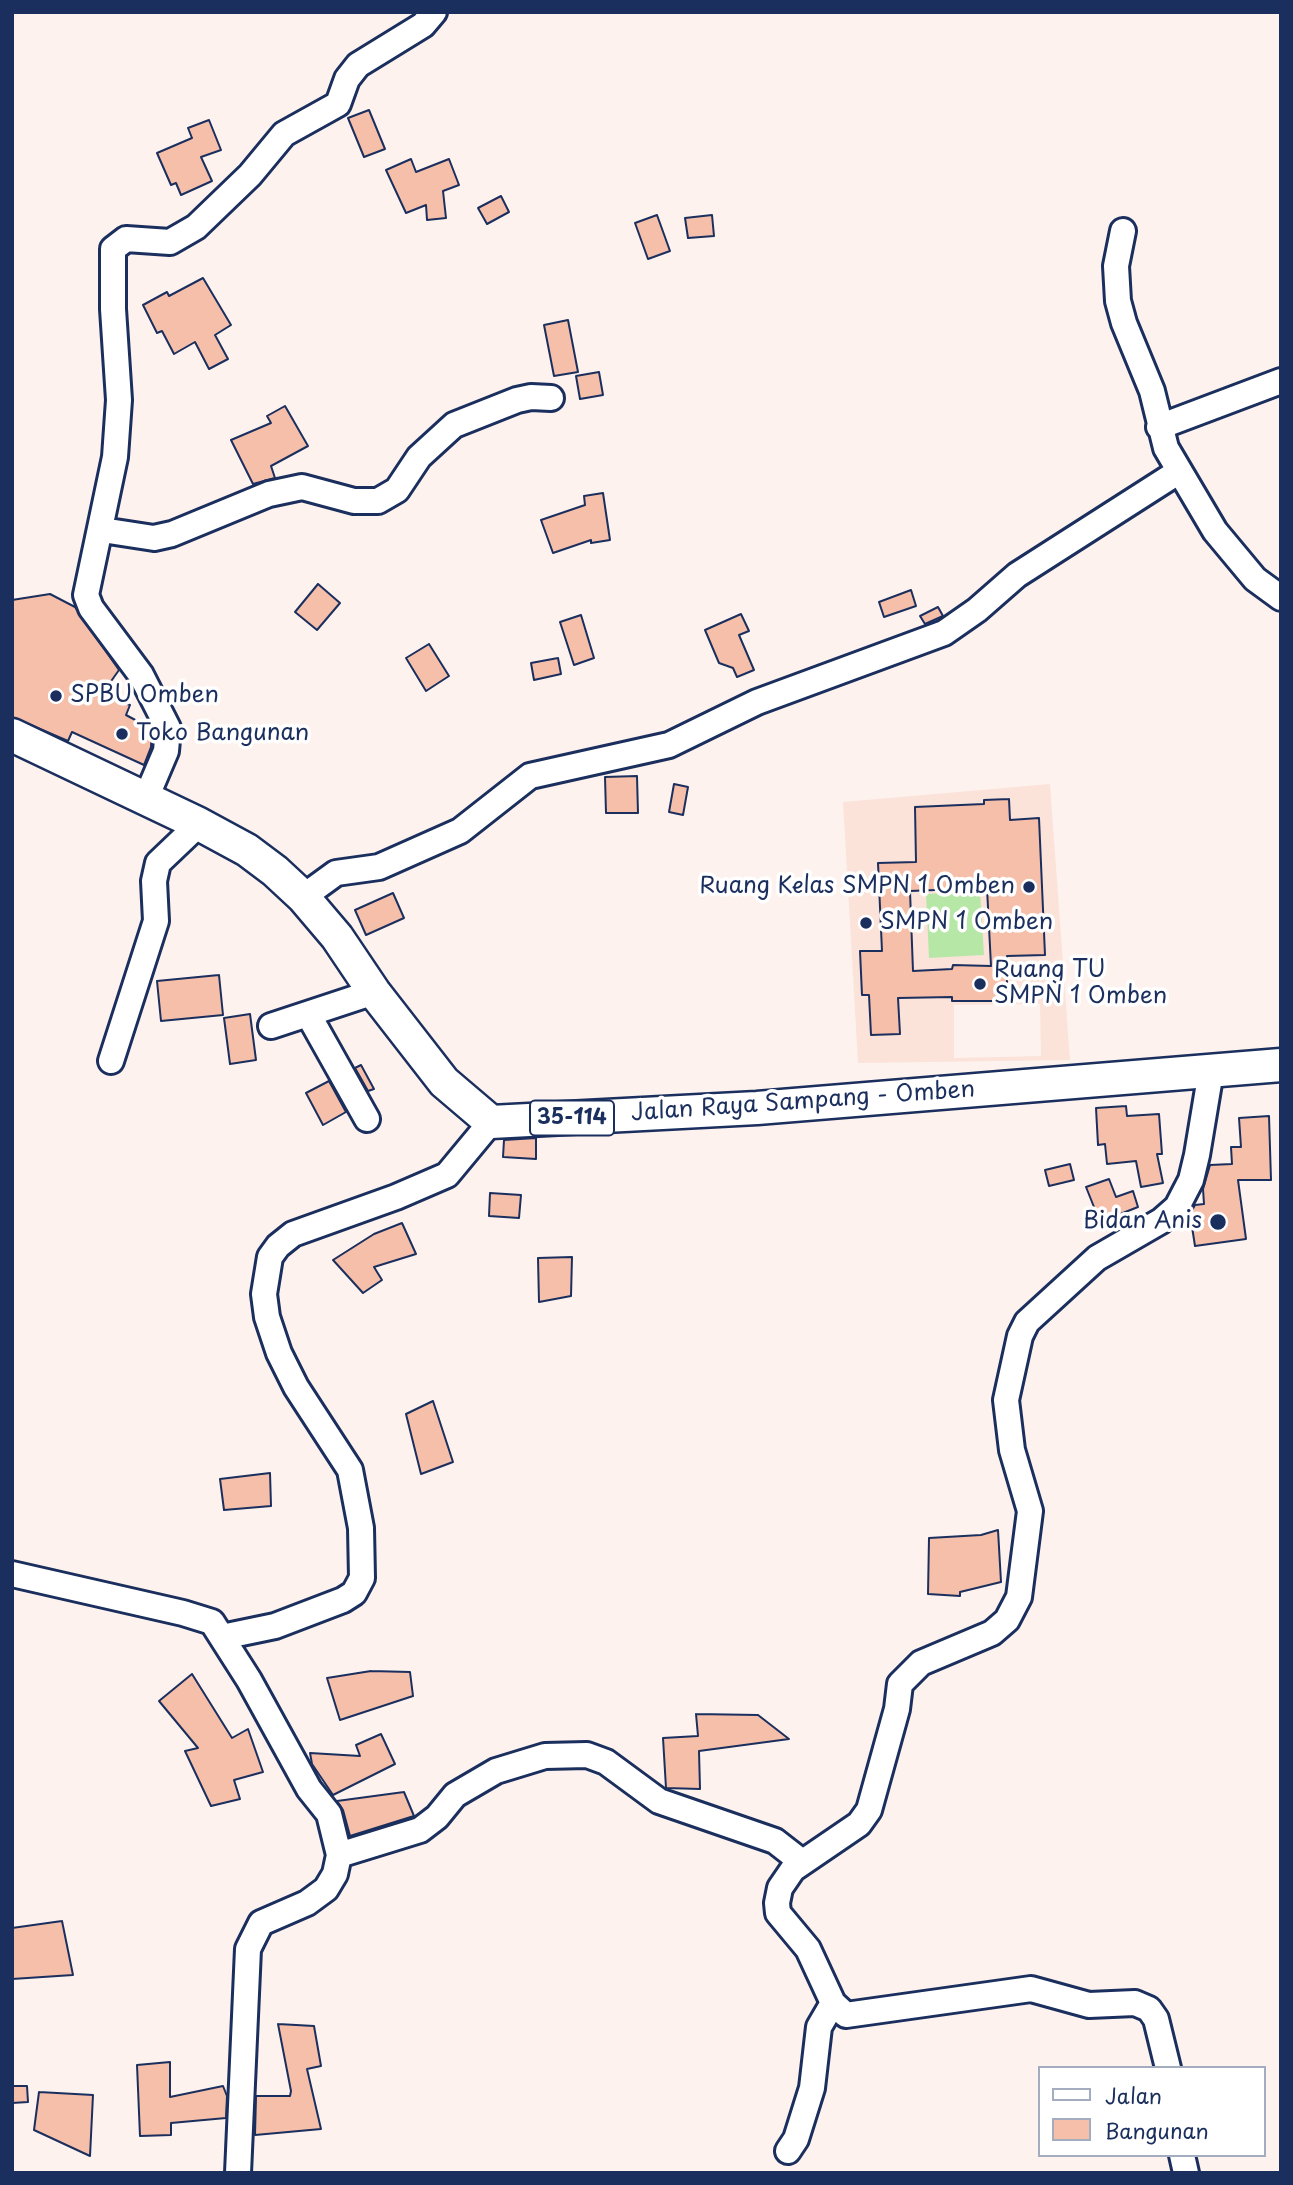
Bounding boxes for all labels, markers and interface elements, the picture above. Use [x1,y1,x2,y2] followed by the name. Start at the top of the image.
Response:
[70,682,219,710] place label: SPBU Omben
[48,688,64,704] marker: SPBU Omben
[136,720,309,748] place label: Toko Bangunan
[114,726,130,742] marker: Toko Bangunan
[699,873,1015,901] place label: Ruang Kelas SMPN 1 Omben
[1021,879,1037,895] marker: Ruang Kelas SMPN 1 Omben
[880,909,1053,937] place label: SMPN 1 Omben
[858,915,874,931] marker: SMPN 1 Omben
[994,957,1167,1011] place label: Ruang TU SMPN 1 Omben
[972,976,988,992] marker: Ruang TU SMPN 1 Omben
[630,1076,976,1128] street label: Jalan Raya Sampang - Omben
[530,1100,614,1136] road number: 35-114
[1083,1208,1202,1236] place label: Bidan Anis
[1208,1212,1228,1232] marker: Bidan Anis
[1038,2066,1265,2157] legend
[1105,2079,1162,2111] text: Jalan
[1105,2114,1209,2146] text: Bangunan

